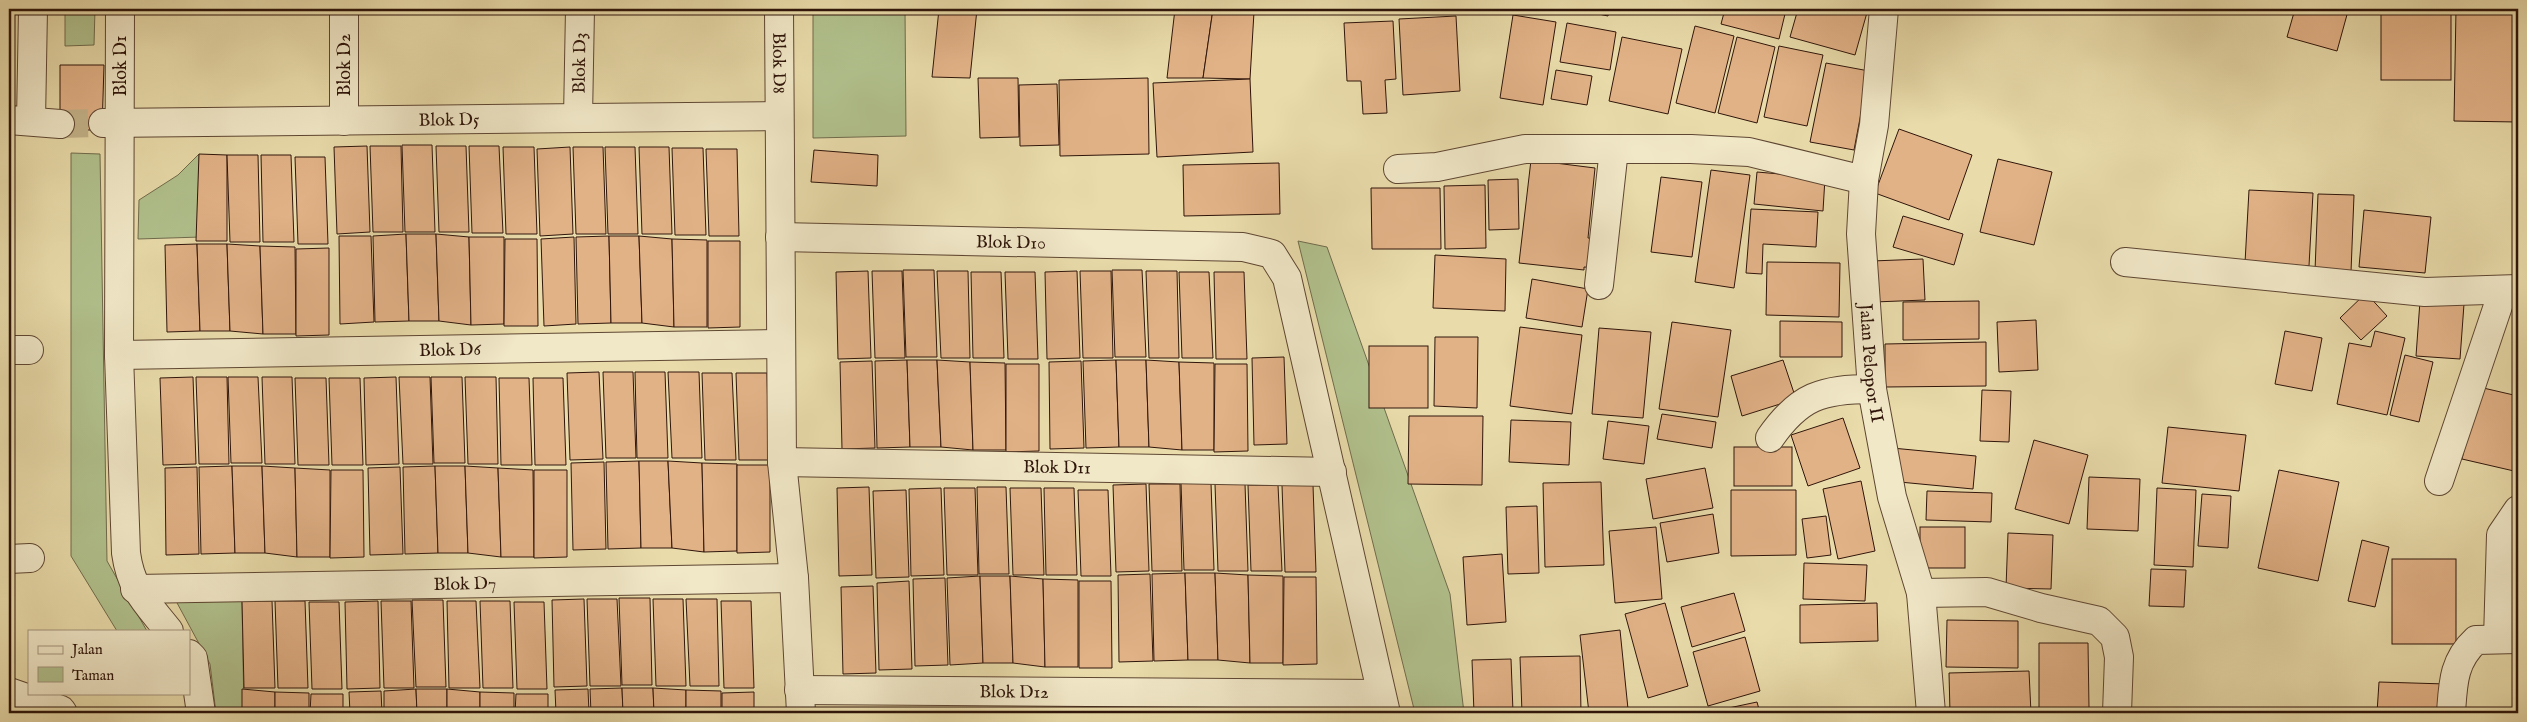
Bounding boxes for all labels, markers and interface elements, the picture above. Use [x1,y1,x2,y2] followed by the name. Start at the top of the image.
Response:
[568,32,593,94] street label: Blok D3
[766,32,790,94] street label: Blok D8
[334,34,357,96] street label: Blok D2
[110,35,133,97] street label: Blok D1
[418,109,480,133] street label: Blok D5
[976,231,1046,256] street label: Blok D10
[1853,301,1888,425] street label: Jalan Pelopor II
[419,339,482,363] street label: Blok D6
[1023,456,1091,481] street label: Blok D11
[433,573,497,597] street label: Blok D7
[28,630,190,694] legend
[70,640,103,659] text: Jalan
[72,666,114,685] text: Taman
[979,681,1049,705] street label: Blok D12

